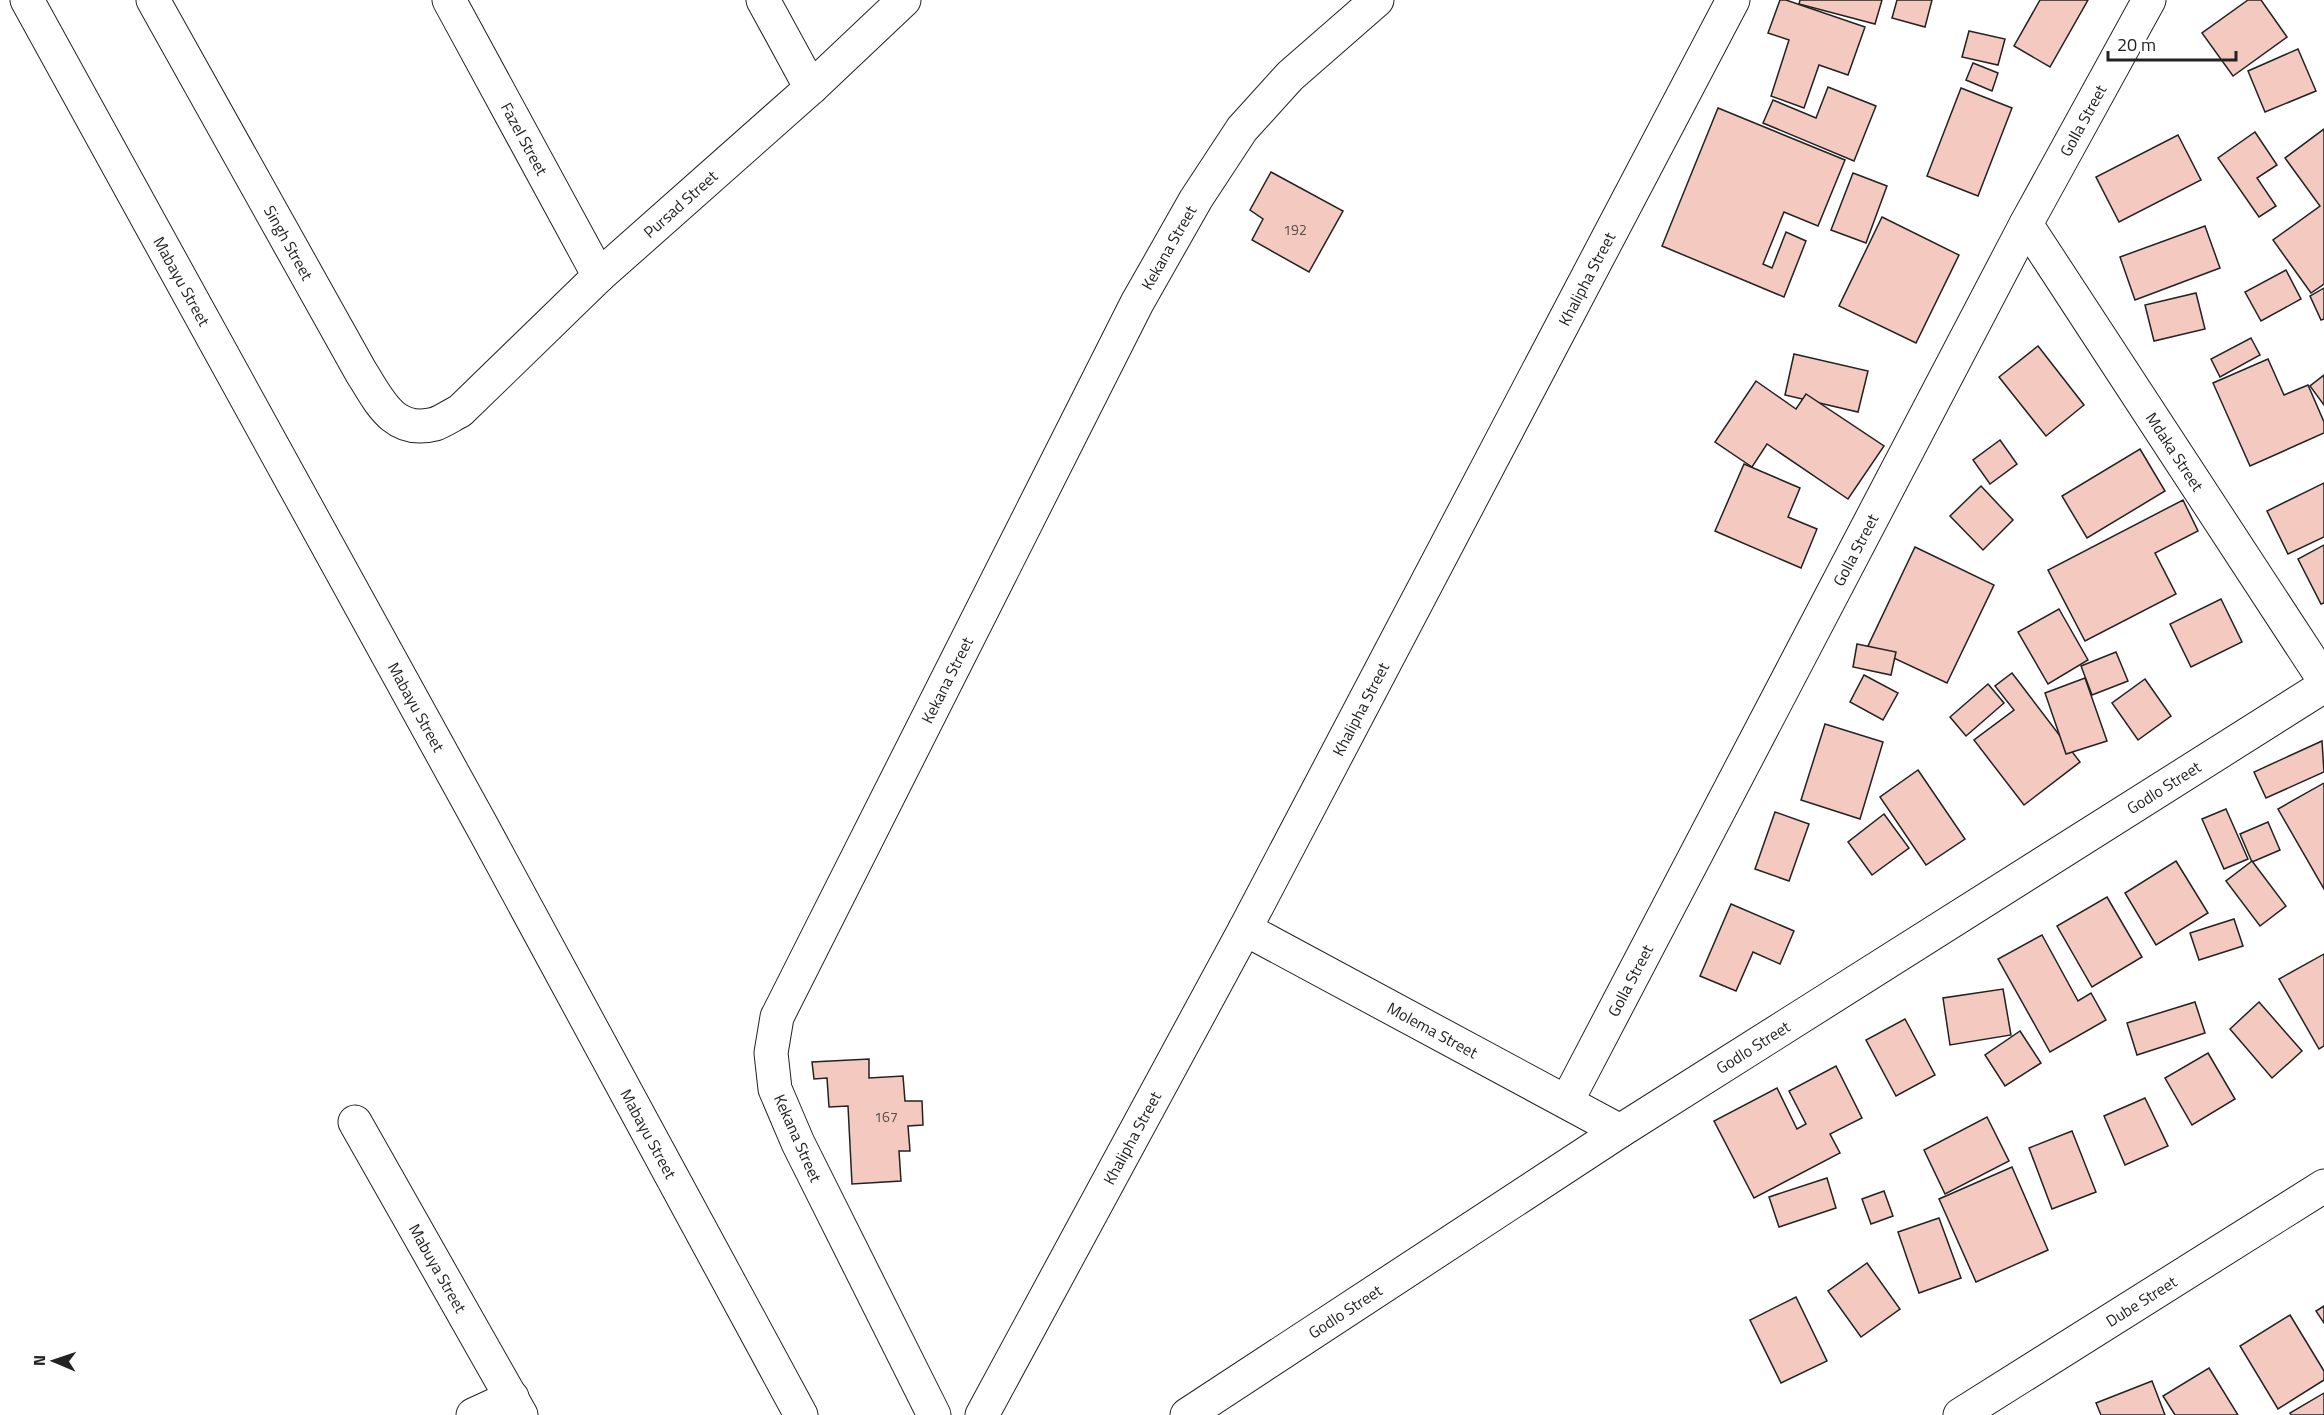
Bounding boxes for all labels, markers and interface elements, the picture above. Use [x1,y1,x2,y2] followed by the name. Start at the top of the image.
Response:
[2108,24,2236,62] scale bar
[2117,31,2156,58] text: 20 m
[2053,80,2112,161] street label: Golla Street
[495,98,554,180] street label: Fazel Street
[638,164,723,244] street label: Pursad Street
[1135,200,1202,294] street label: Kekana Street
[258,201,319,285] street label: Singh Street
[1283,219,1307,240] house number: 192
[1552,227,1621,330] street label: Khalipha Street
[147,232,216,331] street label: Mabayu Street
[2140,407,2210,496] street label: Mdaka Street
[1827,509,1884,590] street label: Golla Street
[915,632,979,727] street label: Kekana Street
[382,658,451,756] street label: Mabayu Street
[1326,658,1395,760] street label: Khalipha Street
[2122,755,2206,820] street label: Godlo Street
[1601,940,1659,1021] street label: Golla Street
[1383,996,1483,1064] street label: Molema Street
[1711,1014,1795,1080] street label: Godlo Street
[615,1085,683,1183] street label: Mabayu Street
[1097,1087,1167,1189] street label: Khalipha Street
[768,1090,828,1186] street label: Kekana Street
[874,1106,898,1127] house number: 167
[403,1219,473,1317] street label: Mabuya Street
[2101,1269,2182,1333] street label: Dube Street
[1303,1278,1387,1344] street label: Godlo Street
[24,1331,84,1391] north arrow
[27,1355,51,1366] text: N

